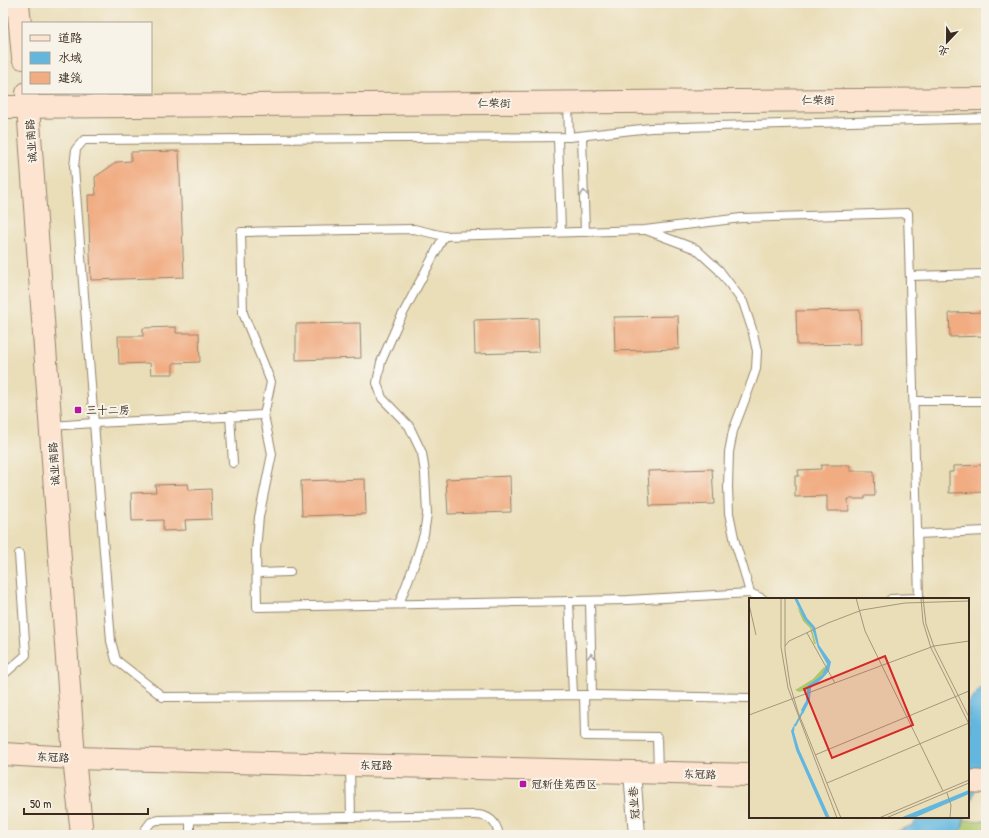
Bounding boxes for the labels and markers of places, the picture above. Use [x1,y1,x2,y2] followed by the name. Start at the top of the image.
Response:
[86,403,130,417] place label: 三十二房
[73,405,83,415] marker: 三十二房
[531,777,597,791] place label: 冠新佳苑西区
[518,779,528,789] marker: 冠新佳苑西区

